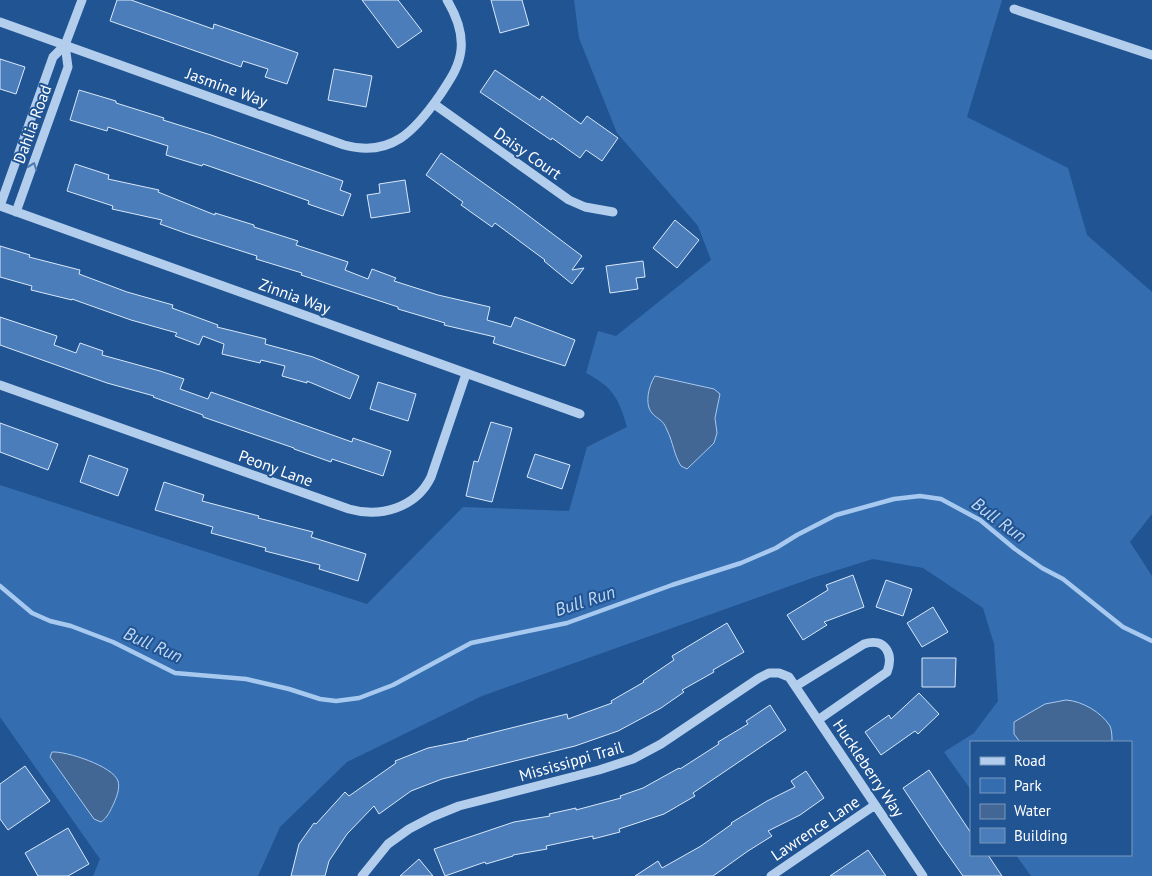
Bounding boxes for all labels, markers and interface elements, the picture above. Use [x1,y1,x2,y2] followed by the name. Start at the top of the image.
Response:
[182,63,271,111] street label: Jasmine Way
[9,82,55,166] street label: Dahlia Road
[490,123,566,184] street label: Daisy Court
[27,162,37,170] one-way arrow
[256,274,334,318] street label: Zinnia Way
[236,445,316,491] street label: Peony Lane
[967,492,1031,547] water label: Bull Run
[552,580,618,621] water label: Bull Run
[120,621,186,668] water label: Bull Run
[829,715,909,821] street label: Huckleberry Way
[517,737,626,785] street label: Mississippi Trail
[970,741,1132,856] legend
[1014,751,1046,770] text: Road
[1014,776,1042,795] text: Park
[767,791,863,865] street label: Lawrence Lane
[1014,801,1051,820] text: Water
[1014,826,1068,845] text: Building

